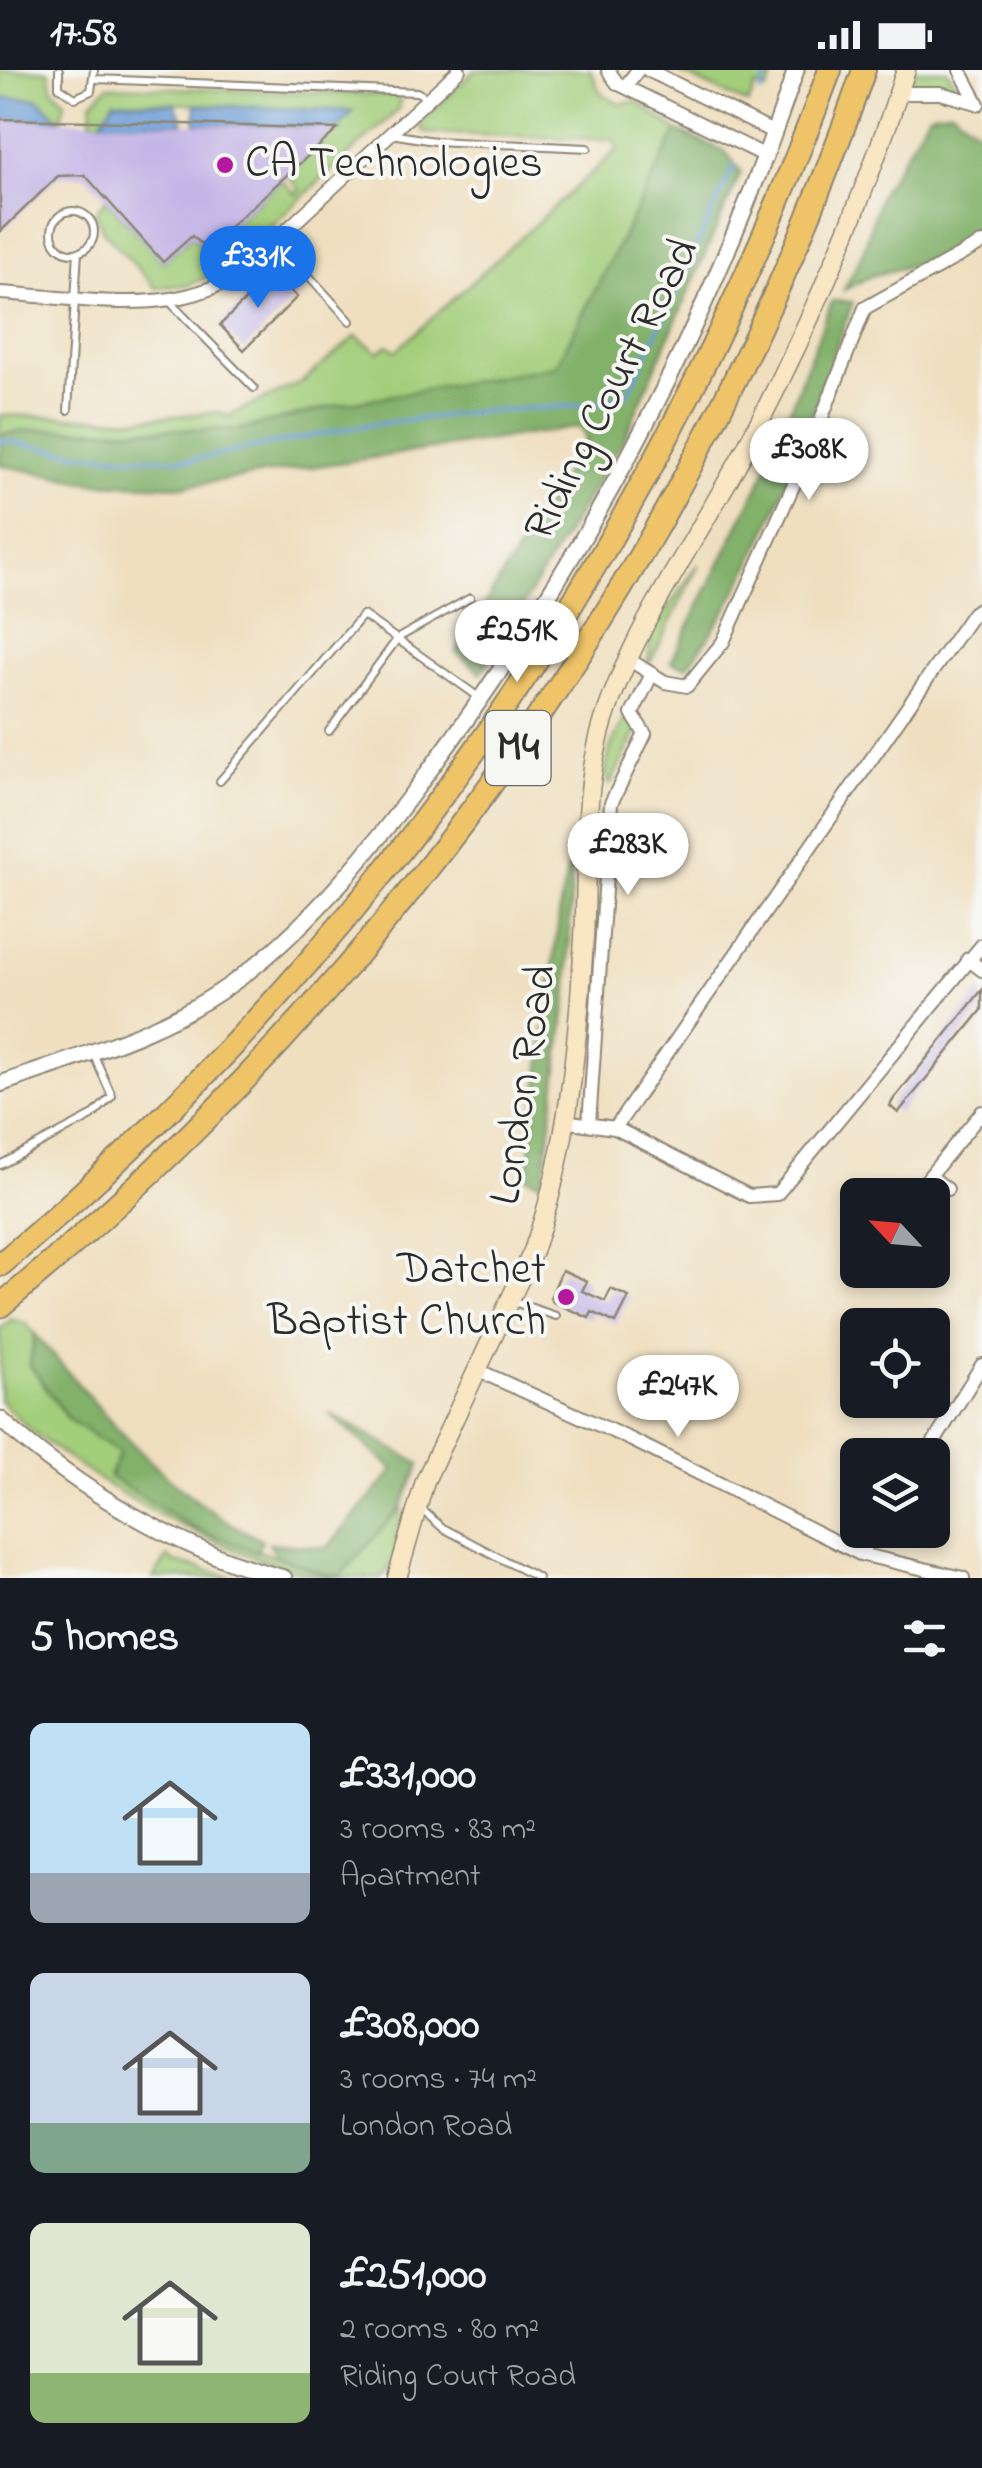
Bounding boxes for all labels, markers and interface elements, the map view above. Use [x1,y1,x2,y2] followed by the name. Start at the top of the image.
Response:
[50,7,117,63] text: 17:58
[245,132,543,199] place label: CA Technologies
[214,154,236,176] marker: CA Technologies
[188,226,328,311] pin: £331K
[508,227,719,553] street label: Riding Court Road
[222,235,294,282] text: £331K
[739,418,879,503] pin: £308K
[772,427,846,474] text: £308K
[447,600,587,685] pin: £251K
[477,609,557,656] text: £251K
[486,711,550,785] road number: M4
[558,813,698,898] pin: £283K
[590,822,666,869] text: £283K
[473,960,577,1210] street label: London Road
[840,1178,950,1288] north arrow
[840,1178,950,1548] map controls
[266,1238,546,1356] place label: Datchet Baptist Church
[555,1286,577,1308] marker: Datchet Baptist Church
[840,1308,950,1418] button: locate
[608,1355,748,1440] pin: £247K
[639,1364,717,1411] text: £247K
[840,1438,950,1548] button: layers
[30,1608,179,1669] text: 5 homes
[897,1611,952,1666] icon: filters
[340,1746,476,1807] text: £331,000
[110,1763,230,1883] icon: home
[340,1807,536,1854] text: 3 rooms · 83 m²
[340,1854,481,1901] text: Apartment
[340,1996,479,2057] text: £308,000
[110,2013,230,2133] icon: home
[340,2057,537,2104] text: 3 rooms · 74 m²
[340,2104,512,2151] text: London Road
[340,2246,486,2307] text: £251,000
[110,2263,230,2383] icon: home
[340,2307,539,2354] text: 2 rooms · 80 m²
[340,2354,576,2401] text: Riding Court Road

